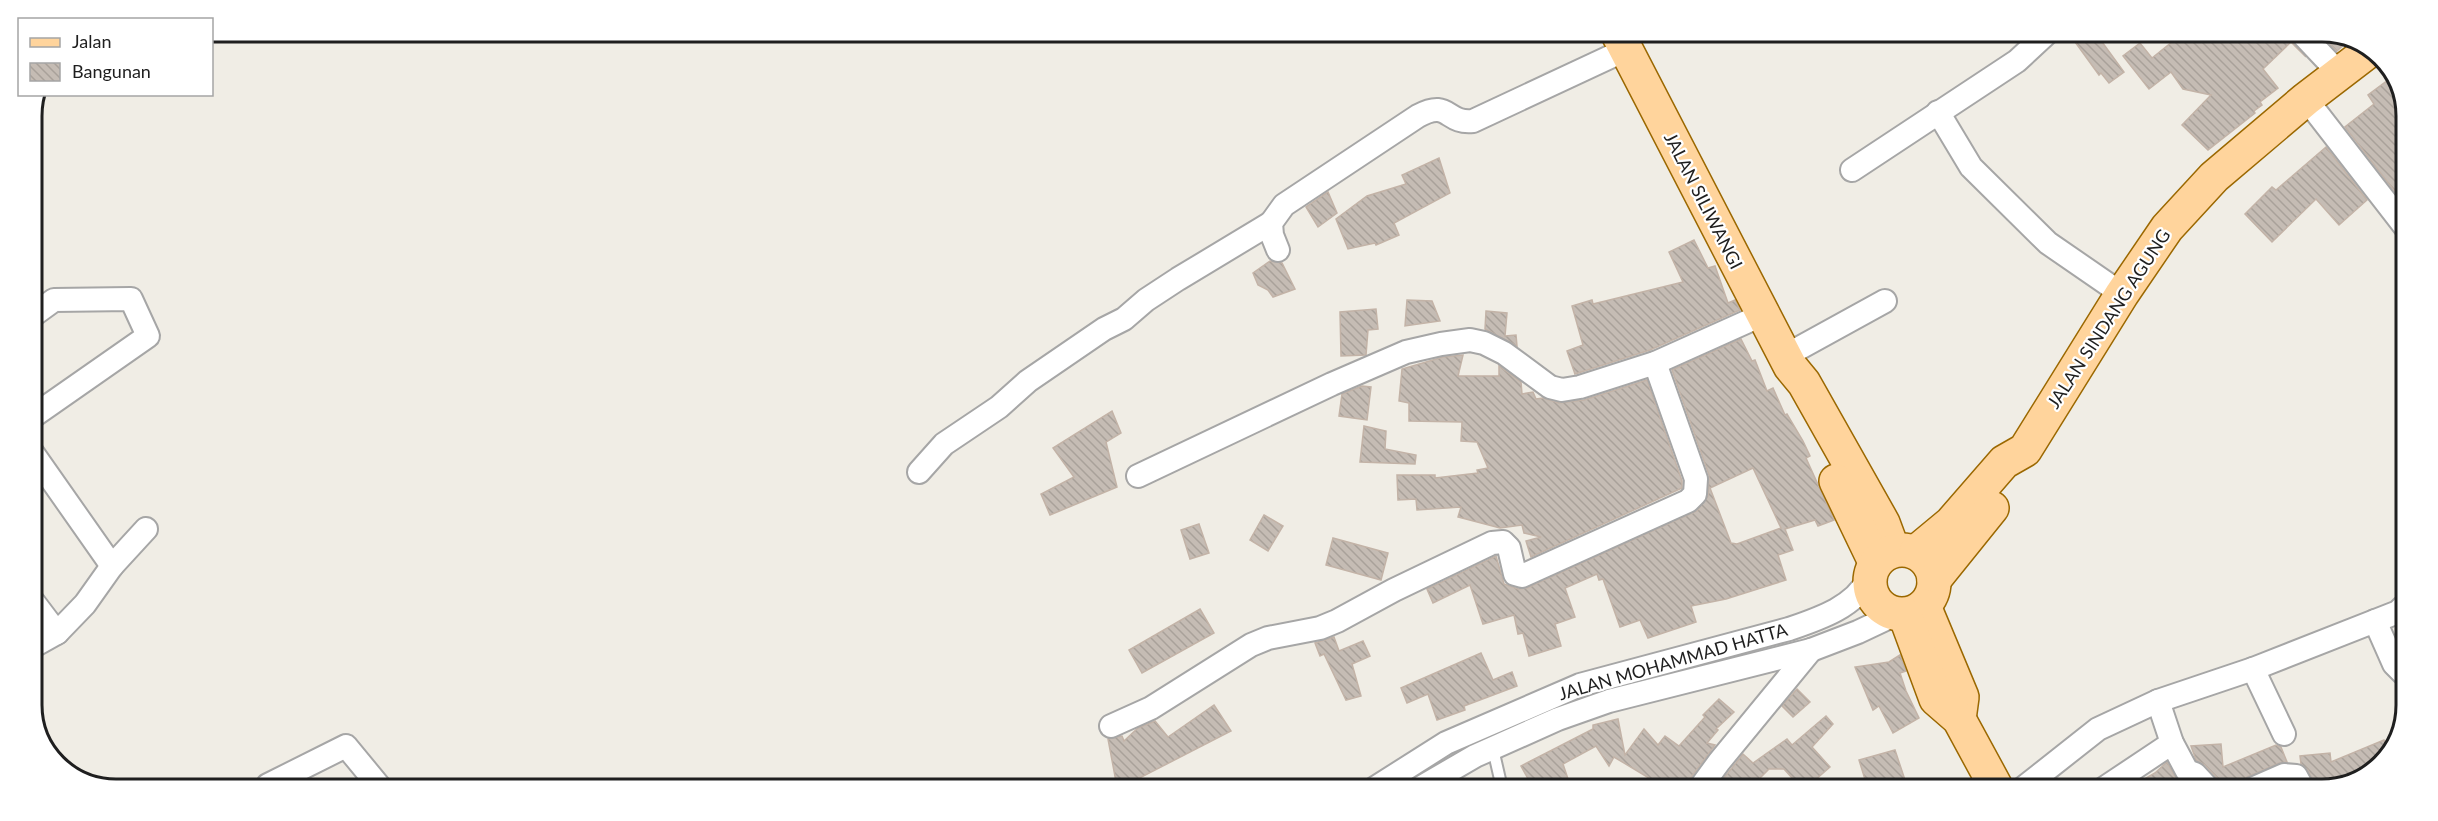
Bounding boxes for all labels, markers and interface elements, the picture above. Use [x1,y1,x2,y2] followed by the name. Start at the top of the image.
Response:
[18,18,213,96] legend
[72,30,111,52] text: Jalan
[72,60,151,82] text: Bangunan
[1660,129,1748,273] street label: JALAN SILIWANGI
[2042,225,2174,412] street label: JALAN SINDANG AGUNG
[1556,618,1791,704] street label: JALAN MOHAMMAD HATTA

